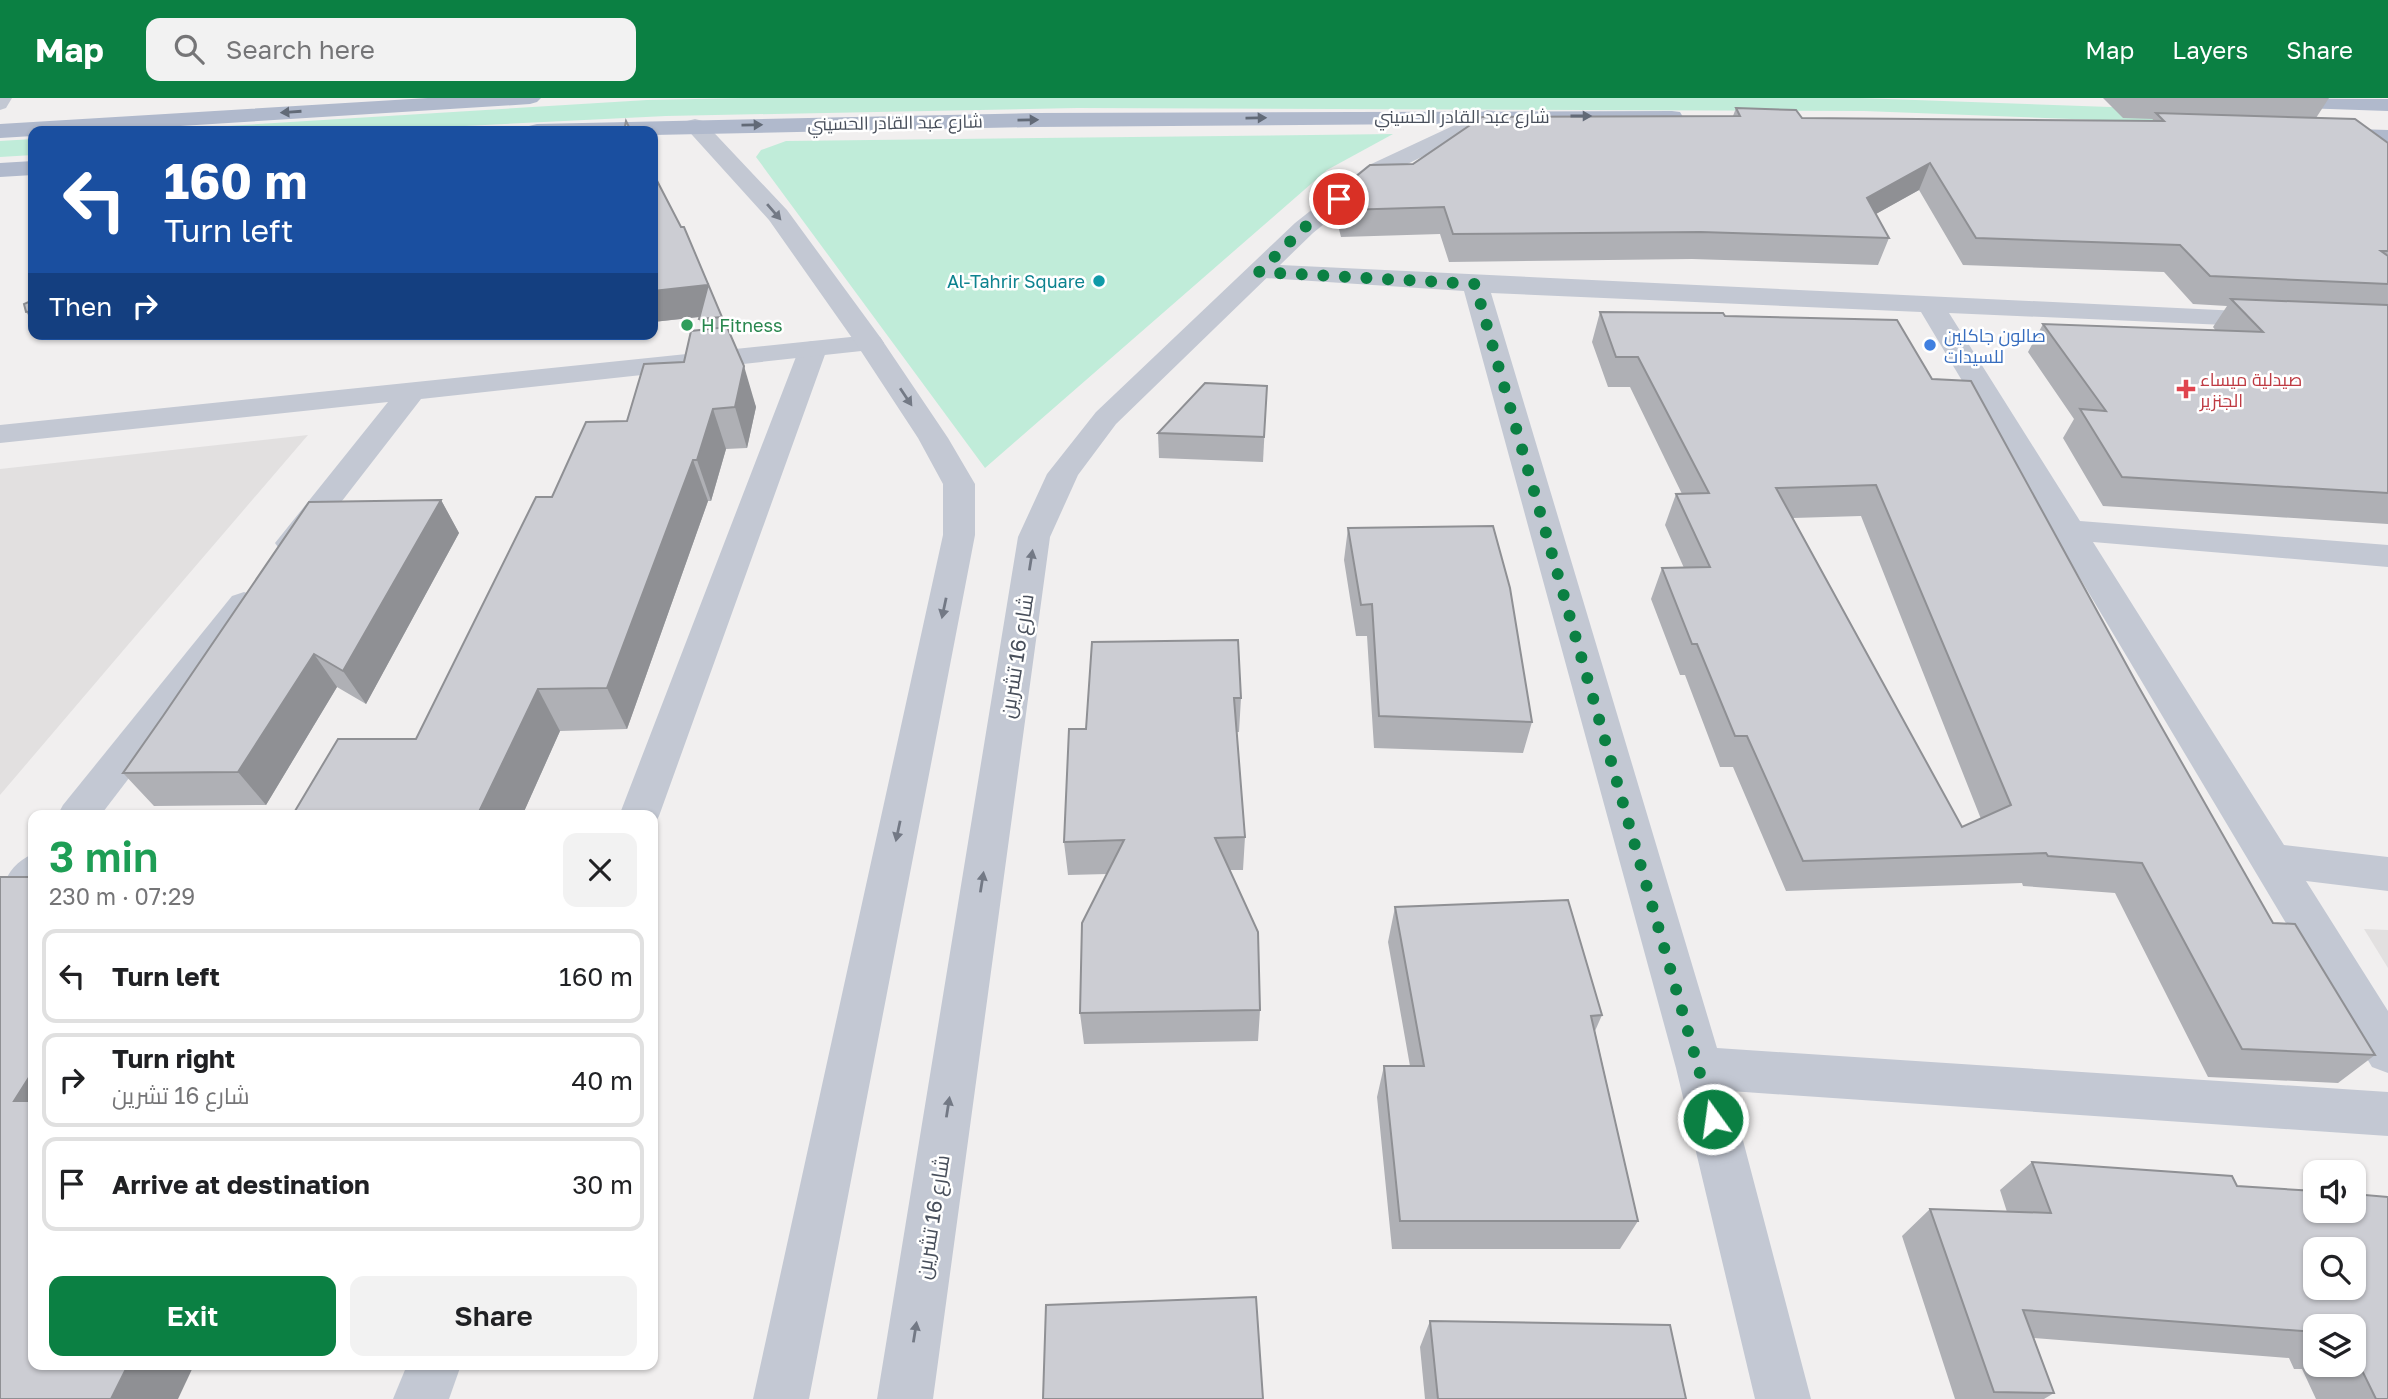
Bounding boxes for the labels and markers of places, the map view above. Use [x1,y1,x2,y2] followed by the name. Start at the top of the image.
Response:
[1309,169,1369,229] pin
[947,270,1085,292] place label: Al-Tahrir Square
[1091,273,1107,289] marker: Al-Tahrir Square
[701,314,783,336] place label: H Fitness
[679,317,695,333] marker: H Fitness
[1944,324,2046,367] place label: صالون جاكلين للسيدات
[1922,337,1938,353] marker: صالون جاكلين للسيدات
[2199,368,2302,412] place label: صيدلية ميساء الجنزير
[2178,381,2194,397] marker: صيدلية ميساء الجنزير

